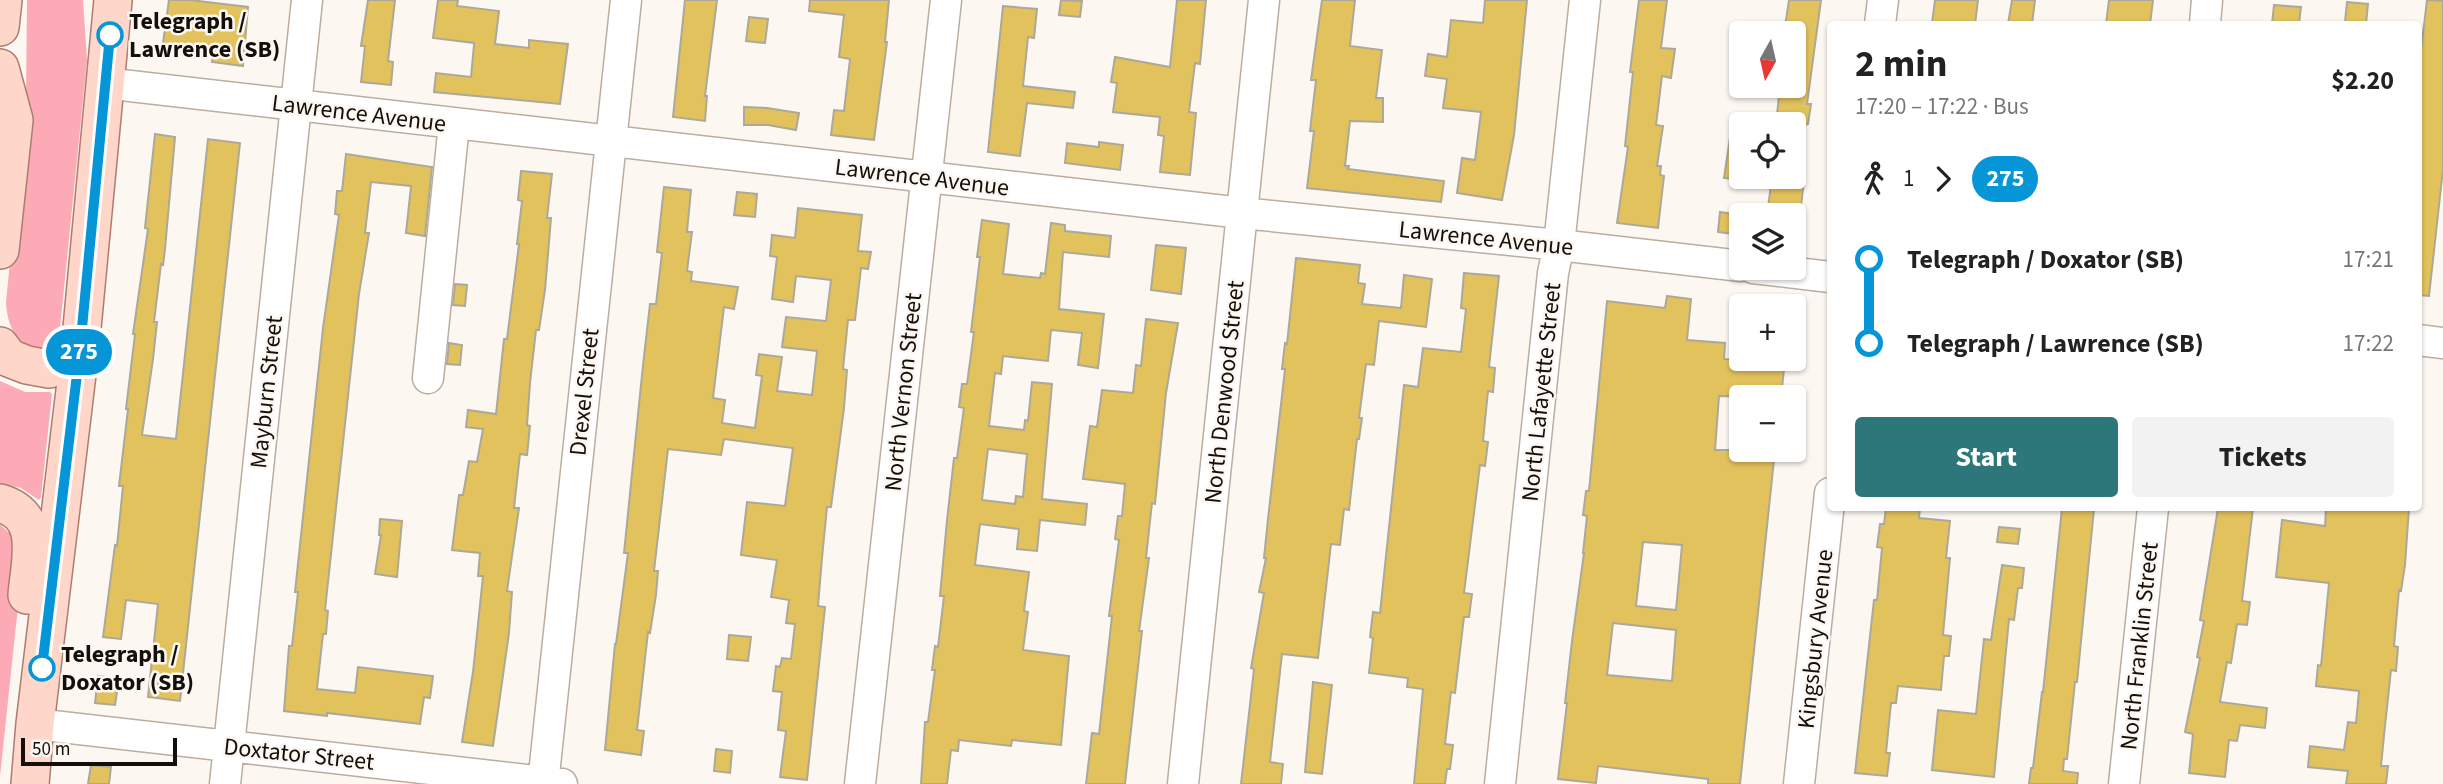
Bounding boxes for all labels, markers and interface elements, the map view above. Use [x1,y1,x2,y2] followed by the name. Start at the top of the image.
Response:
[129,4,280,67] place label: Telegraph / Lawrence (SB)
[1729,21,1806,98] north arrow
[1729,21,1806,462] map controls
[97,22,123,48] marker: Telegraph / Lawrence (SB)
[1855,37,1947,91] text: 2 min
[2331,62,2394,99] text: $2.20
[270,85,448,142] street label: Lawrence Avenue
[1855,90,2029,123] text: 17:20 – 17:22 · Bus
[1729,112,1806,189] button: locate
[833,149,1011,206] street label: Lawrence Avenue
[1855,160,1893,198] icon: walk
[1924,160,1962,198] icon: forward
[1986,161,2024,196] text: 275
[1903,162,1914,195] text: 1
[1729,203,1806,280] button: layers
[1397,212,1575,265] street label: Lawrence Avenue
[1907,241,2184,278] text: Telegraph / Doxator (SB)
[2343,243,2394,276] text: 17:21
[1195,279,1254,505] street label: North Denwood Street
[1513,281,1570,503] street label: North Lafayette Street
[876,291,931,493] street label: North Vernon Street
[1729,294,1806,371] button: +
[241,314,292,470] street label: Mayburn Street
[1907,325,2204,362] text: Telegraph / Lawrence (SB)
[560,327,609,457] street label: Drexel Street
[2343,327,2394,360] text: 17:22
[39,329,119,375] line badge: 275
[60,334,98,369] text: 275
[1729,385,1806,462] button: −
[1855,417,2118,497] button: Start
[2132,417,2394,497] button: Tickets
[2111,540,2168,752] street label: North Franklin Street
[1789,548,1842,731] street label: Kingsbury Avenue
[61,637,194,700] place label: Telegraph / Doxator (SB)
[29,655,55,681] marker: Telegraph / Doxator (SB)
[222,729,376,780] street label: Doxtator Street
[21,735,177,767] scale bar
[32,736,70,763] text: 50 m

